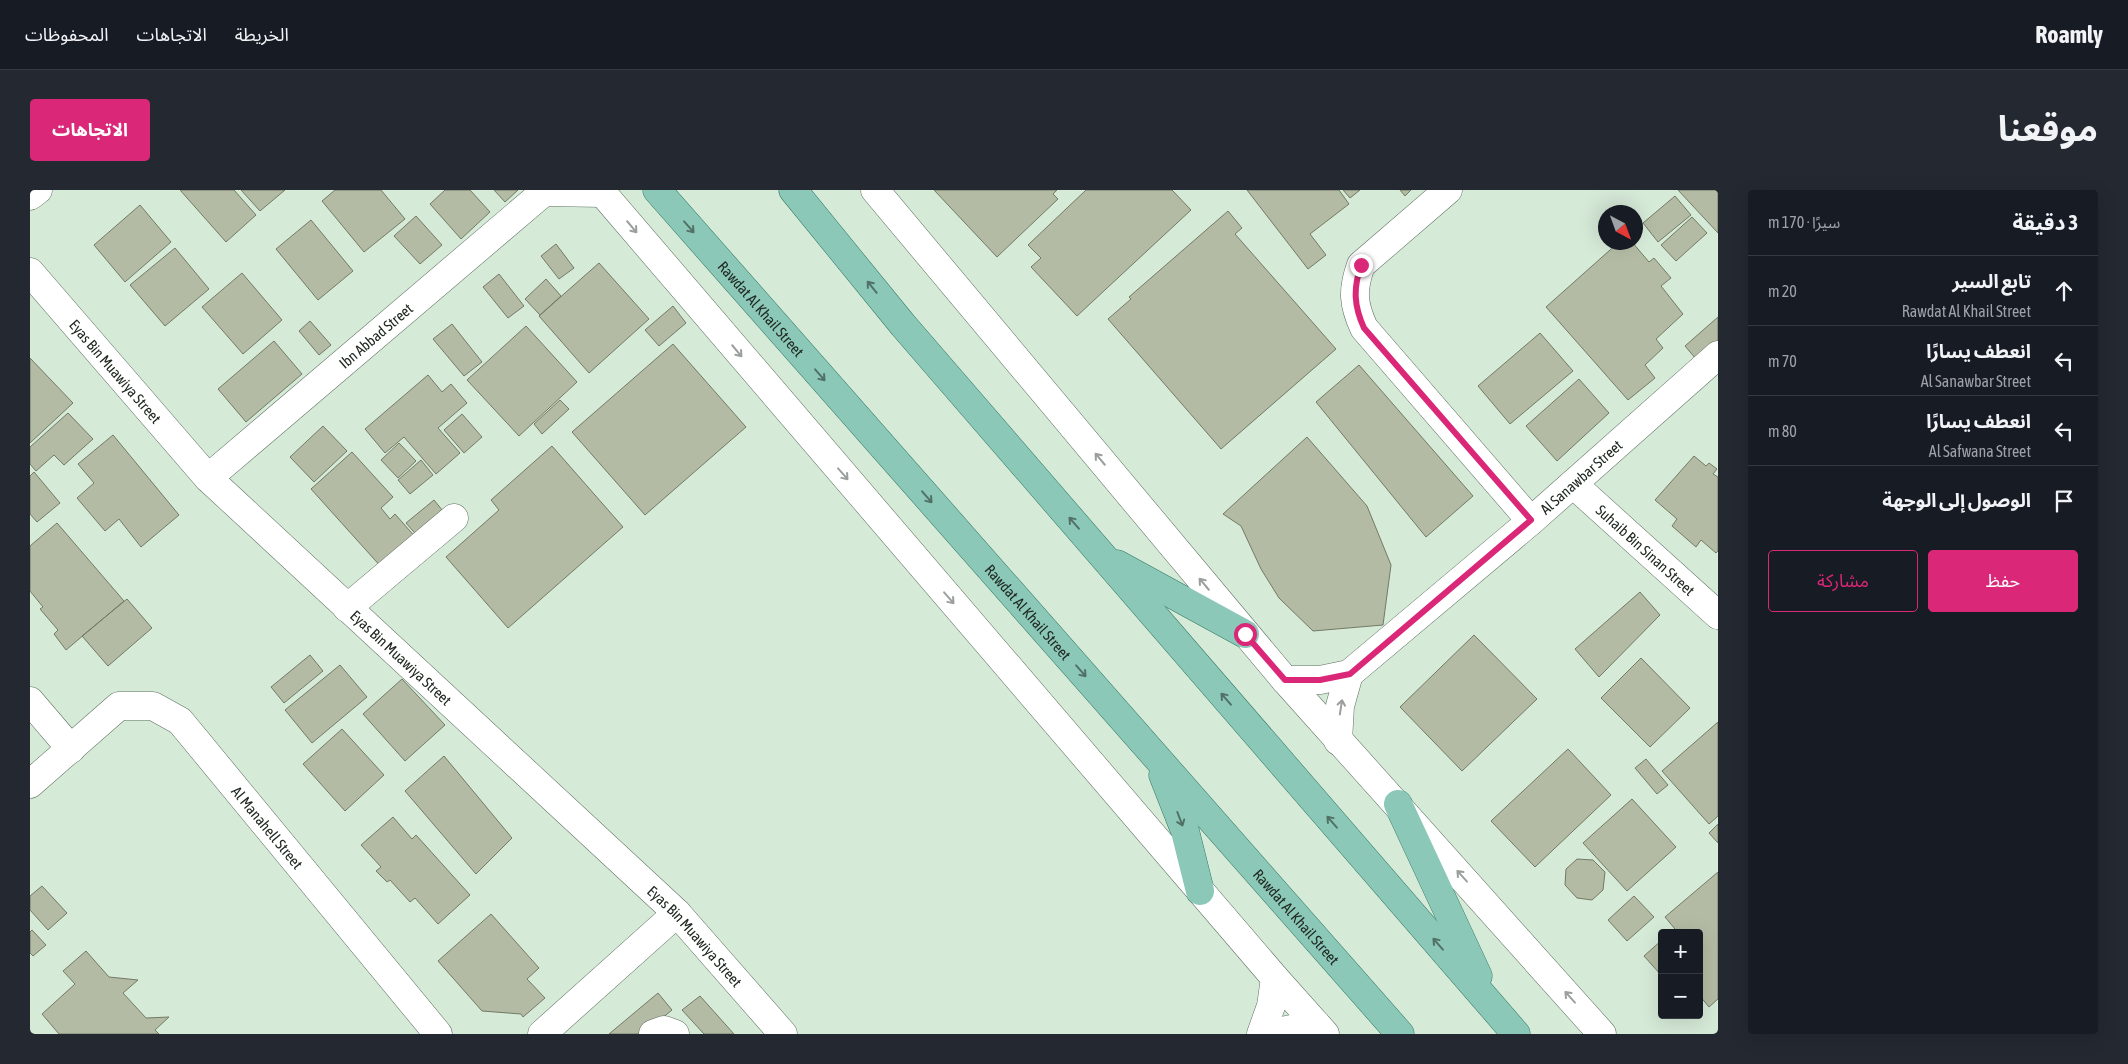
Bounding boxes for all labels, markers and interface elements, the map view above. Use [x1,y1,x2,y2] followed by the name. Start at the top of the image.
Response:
[2035,21,2103,48] text: Roamly
[25,24,109,45] text: المحفوظات
[137,24,207,45] text: الاتجاهات
[235,24,289,45] text: الخريطة
[30,99,150,161] button: الاتجاهات
[1998,108,2098,148] text: موقعنا
[1598,205,1643,250] north arrow
[2012,210,2078,234] text: 3 دقيقة
[1768,213,1840,231] text: سيرًا · 170 m
[626,220,637,233] one-way arrow
[683,220,695,233] one-way arrow
[1350,254,1373,277] route end
[715,257,808,360] street label: Rawdat Al Khail Street
[1952,270,2031,292] text: تابع السير
[2050,277,2078,305] icon: ahead
[867,281,878,294] one-way arrow
[1768,282,1797,300] text: 20 m
[335,299,416,371] street label: Ibn Abbad Street
[1902,302,2031,320] text: Rawdat Al Khail Street
[66,316,165,426] street label: Eyas Bin Muawiya Street
[1926,340,2031,362] text: انعطف يسارًا
[731,344,743,357] one-way arrow
[2050,347,2078,375] icon: left
[1768,352,1797,370] text: 70 m
[814,368,825,381] one-way arrow
[1921,372,2031,390] text: Al Sanawbar Street
[1926,410,2031,432] text: انعطف يسارًا
[2050,417,2078,445] icon: left
[1768,422,1797,440] text: 80 m
[1536,436,1625,517] street label: Al Sanawbar Street
[1929,442,2031,460] text: Al Safwana Street
[1094,453,1105,466] one-way arrow
[837,468,849,481] one-way arrow
[2050,487,2078,515] icon: arrive
[1882,489,2031,511] text: الوصول إلى الوجهة
[921,490,933,503] one-way arrow
[1593,501,1698,598] street label: Suhaib Bin Sinan Street
[1068,516,1079,529] one-way arrow
[1768,550,1918,612] button: مشاركة
[1928,550,2078,612] button: حفظ
[982,561,1075,663] street label: Rawdat Al Khail Street
[1198,578,1209,591] one-way arrow
[943,591,954,604] one-way arrow
[347,606,455,708] street label: Eyas Bin Muawiya Street
[1234,623,1257,646] route start
[1075,665,1086,678] one-way arrow
[1220,692,1231,705] one-way arrow
[1336,699,1346,715] one-way arrow
[229,783,307,872] street label: Al Manahell Street
[1176,811,1185,826] one-way arrow
[1326,815,1338,828] one-way arrow
[1250,865,1343,968] street label: Rawdat Al Khail Street
[1456,870,1468,883] one-way arrow
[644,882,746,990] street label: Eyas Bin Muawiya Street
[1658,929,1703,1019] map controls
[1658,929,1703,974] button: +
[1433,938,1444,951] one-way arrow
[1658,974,1703,1019] button: −
[1564,991,1576,1004] one-way arrow

